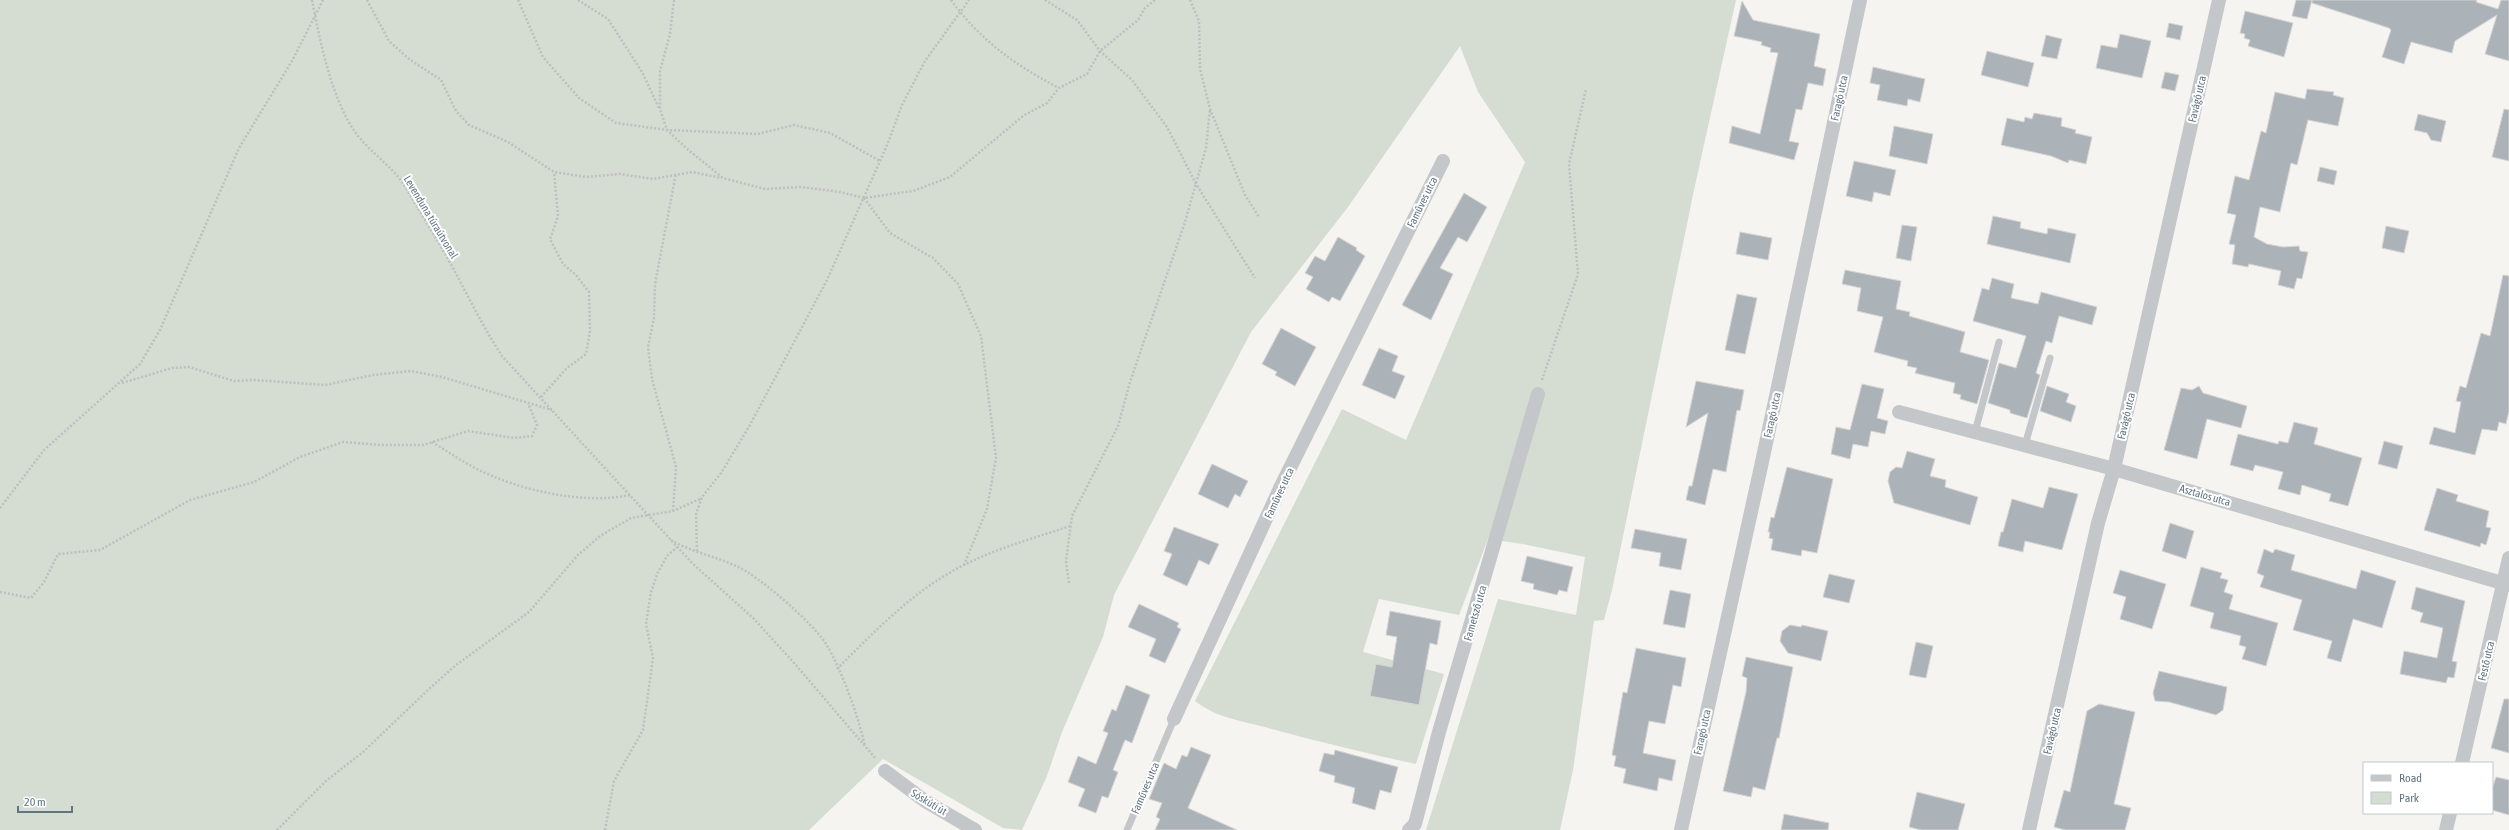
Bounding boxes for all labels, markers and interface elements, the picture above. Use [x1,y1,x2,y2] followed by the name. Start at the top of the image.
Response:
[1828,74,1850,122] street label: Faragó utca
[2186,74,2208,124] street label: Favágó utca
[402,173,461,261] street label: Levenduna túraútvonal
[1405,175,1439,229] street label: Faműves utca
[1761,391,1783,439] street label: Faragó utca
[2115,391,2137,441] street label: Favágó utca
[1262,466,1296,520] street label: Faműves utca
[2178,482,2232,508] street label: Asztalos utca
[1461,584,1489,642] street label: Fametsző utca
[2476,640,2496,682] street label: Festő utca
[2041,706,2063,756] street label: Favágó utca
[1691,708,1713,756] street label: Faragó utca
[1129,760,1161,816] street label: Faműves utca
[2363,762,2493,814] legend
[2399,771,2422,785] text: Road
[909,787,949,817] street label: Sóskúti út
[18,788,72,814] scale bar
[2399,791,2420,805] text: Park
[24,795,46,809] text: 20 m

